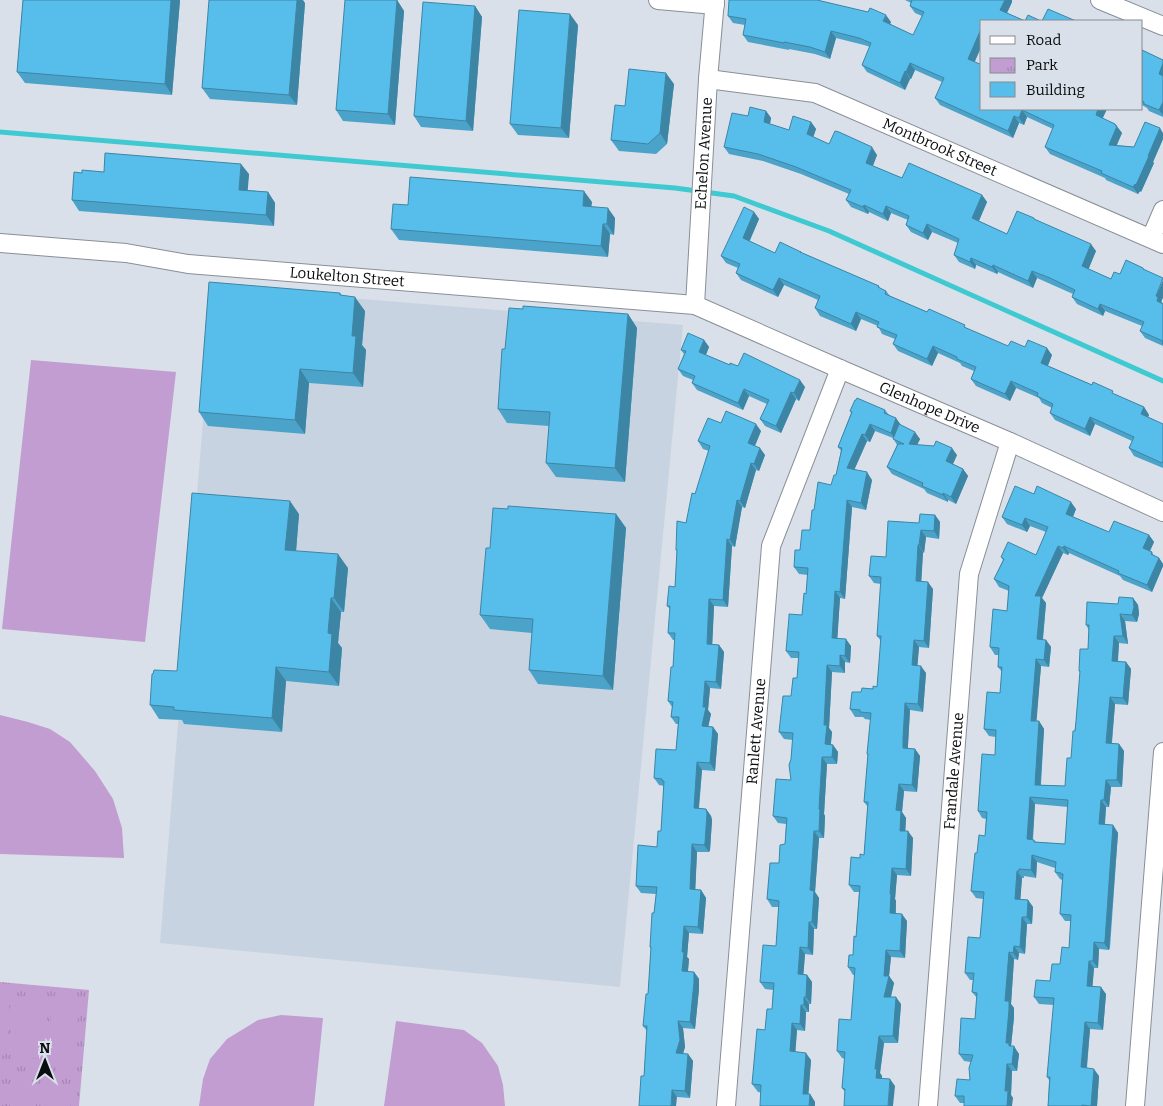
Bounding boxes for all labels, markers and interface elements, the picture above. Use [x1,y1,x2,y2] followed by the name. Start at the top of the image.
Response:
[980,20,1143,110] legend
[1026,31,1061,49] text: Road
[1026,56,1058,74] text: Park
[1026,81,1085,99] text: Building
[692,97,716,210] street label: Echelon Avenue
[880,114,1000,180] street label: Montbrook Street
[289,263,406,291] street label: Loukelton Street
[876,378,983,437] street label: Glenhope Drive
[743,677,769,785] street label: Ranlett Avenue
[940,712,967,830] street label: Frandale Avenue
[20,1036,70,1086] north arrow
[40,1040,51,1057] text: N

